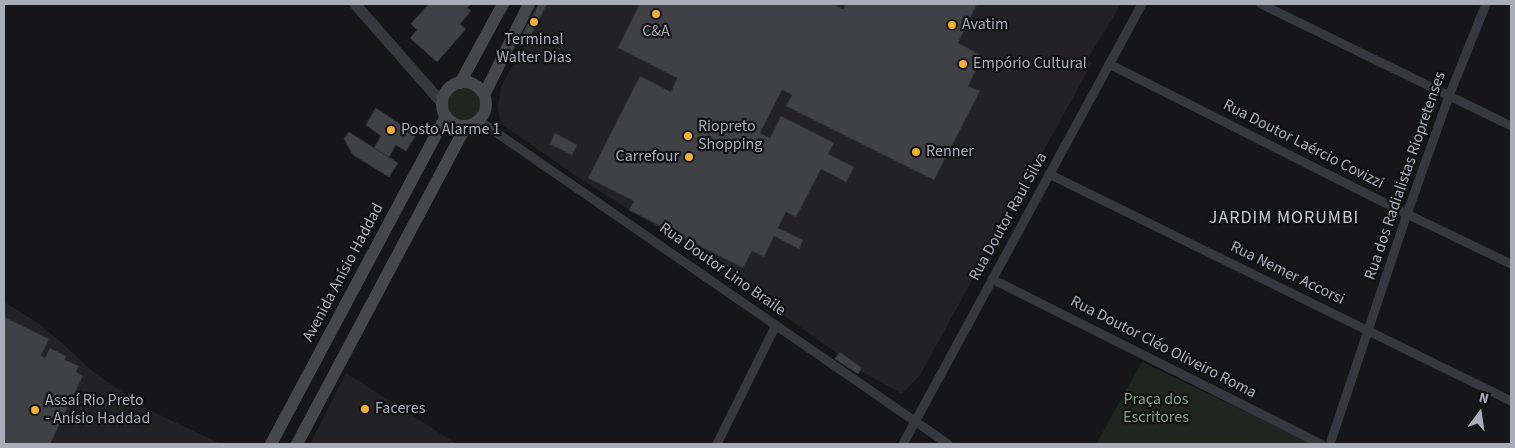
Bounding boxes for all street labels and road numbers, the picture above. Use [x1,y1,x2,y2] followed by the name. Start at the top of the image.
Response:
[1361,69,1451,283] street label: Rua dos Radialistas Riopretenses
[1219,96,1387,194] street label: Rua Doutor Laércio Covizzi
[966,149,1052,285] street label: Rua Doutor Raul Silva
[299,201,389,345] street label: Avenida Anísio Haddad
[655,219,789,321] street label: Rua Doutor Lino Braile
[1227,238,1347,310] street label: Rua Nemer Accorsi
[1067,293,1259,403] street label: Rua Doutor Cléo Oliveiro Roma

